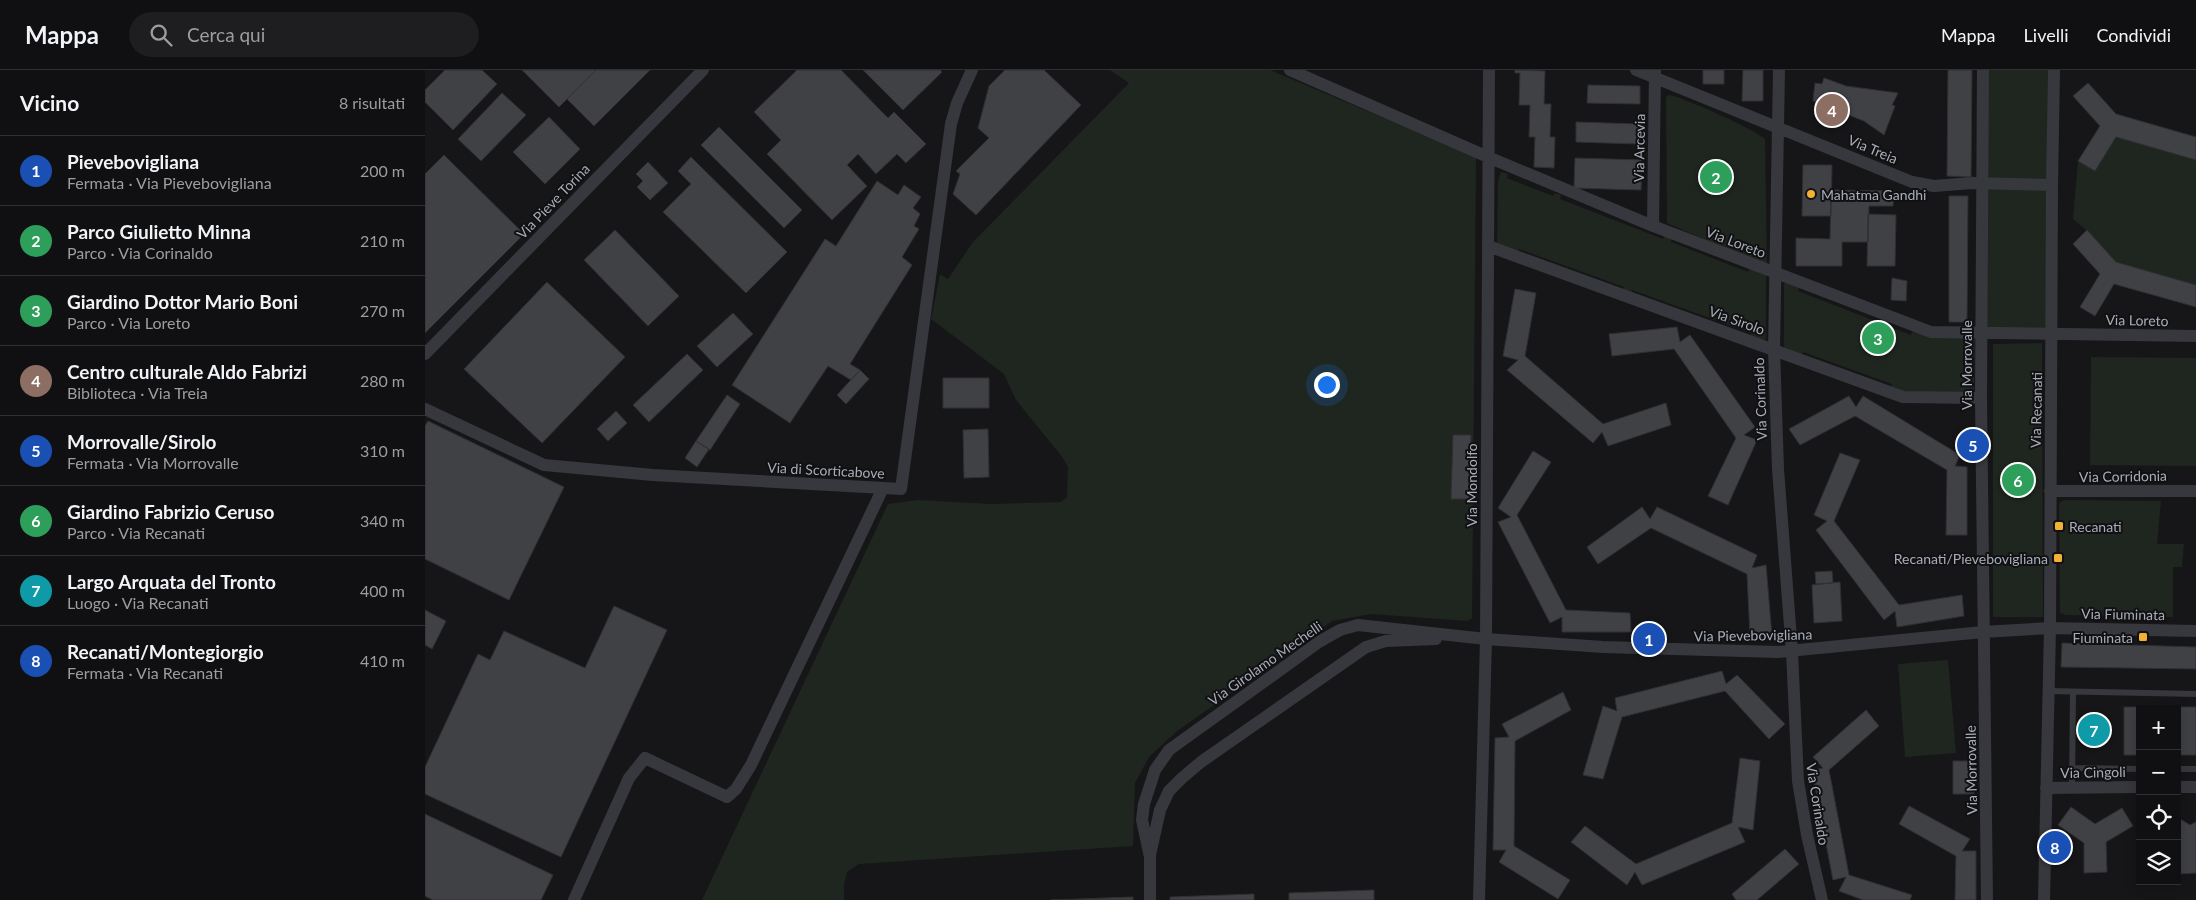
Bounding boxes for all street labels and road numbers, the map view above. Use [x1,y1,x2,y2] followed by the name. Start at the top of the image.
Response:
[1630,114,1648,182] street label: Via Arcevia
[1846,131,1900,167] street label: Via Treia
[513,160,593,242] street label: Via Pieve Torina
[1704,223,1769,261] street label: Via Loreto
[1707,302,1767,338] street label: Via Sirolo
[2105,311,2169,329] street label: Via Loreto
[1958,320,1975,410] street label: Via Morrovalle
[1750,357,1770,441] street label: Via Corinaldo
[2027,372,2045,448] street label: Via Recanati
[1463,443,1480,527] street label: Via Mondolfo
[767,458,885,482] street label: Via di Scorticabove
[2079,467,2167,485] street label: Via Corridonia
[2081,605,2165,623] street label: Via Fiuminata
[1205,617,1325,709] street label: Via Girolamo Mechelli
[1694,625,1812,645] street label: Via Pievebovigliana
[1962,725,1980,815] street label: Via Morrovalle
[1803,762,1833,846] street label: Via Corinaldo
[2060,763,2126,781] street label: Via Cingoli

